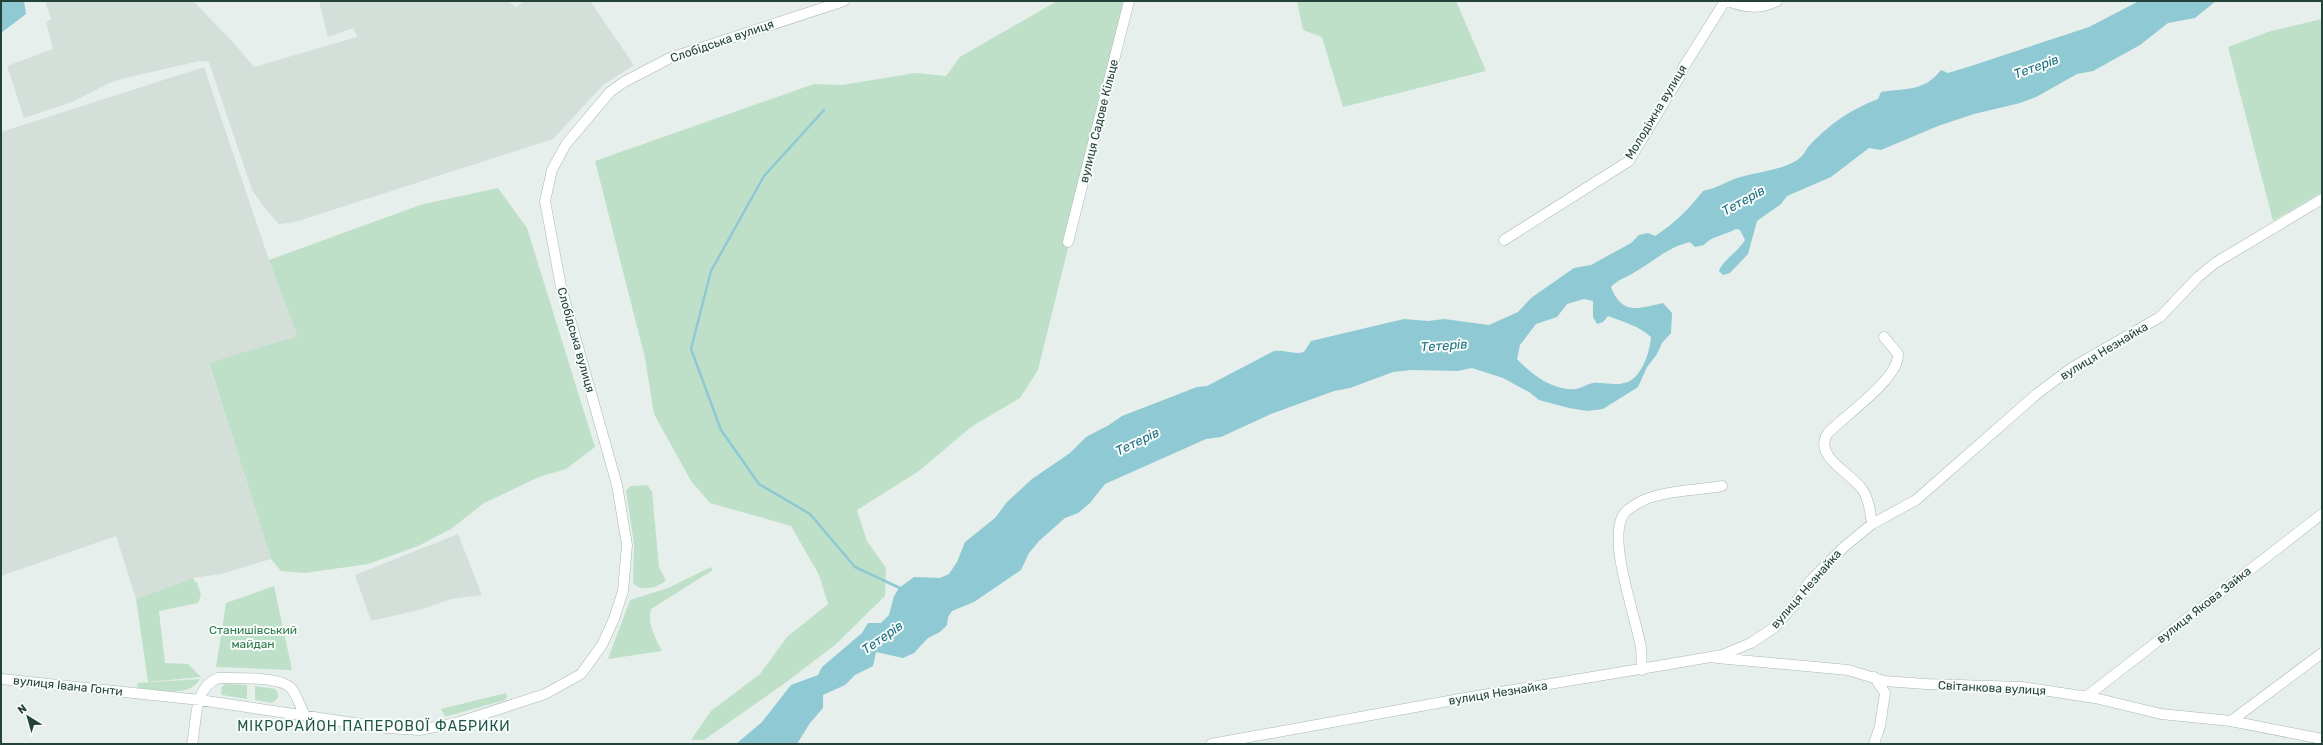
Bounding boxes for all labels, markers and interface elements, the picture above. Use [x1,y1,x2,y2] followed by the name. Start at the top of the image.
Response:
[668,17,776,65] street label: Слобідська вулиця
[2012,51,2061,82] water label: Тетерів
[1077,57,1121,184] street label: вулиця Садове Кільце
[1622,62,1690,162] street label: Молодіжна вулиця
[1719,183,1767,218] water label: Тетерів
[554,286,598,394] street label: Слобідська вулиця
[2058,319,2150,383] street label: вулиця Незнайка
[1420,336,1468,355] water label: Тетерів
[1113,424,1162,458] water label: Тетерів
[1768,547,1844,631] street label: вулиця Незнайка
[2154,564,2254,646] street label: вулиця Якова Зайка
[859,618,906,657] water label: Тетерів
[209,623,297,651] park label: Станишівський майдан
[13,673,123,699] street label: вулиця Івана Гонти
[1448,678,1548,708] street label: вулиця Незнайка
[1938,678,2046,698] street label: Світанкова вулиця
[8,697,48,737] north arrow
[15,702,29,717] text: N
[237,717,511,735] district label: МІКРОРАЙОН ПАПЕРОВОЇ ФАБРИКИ

